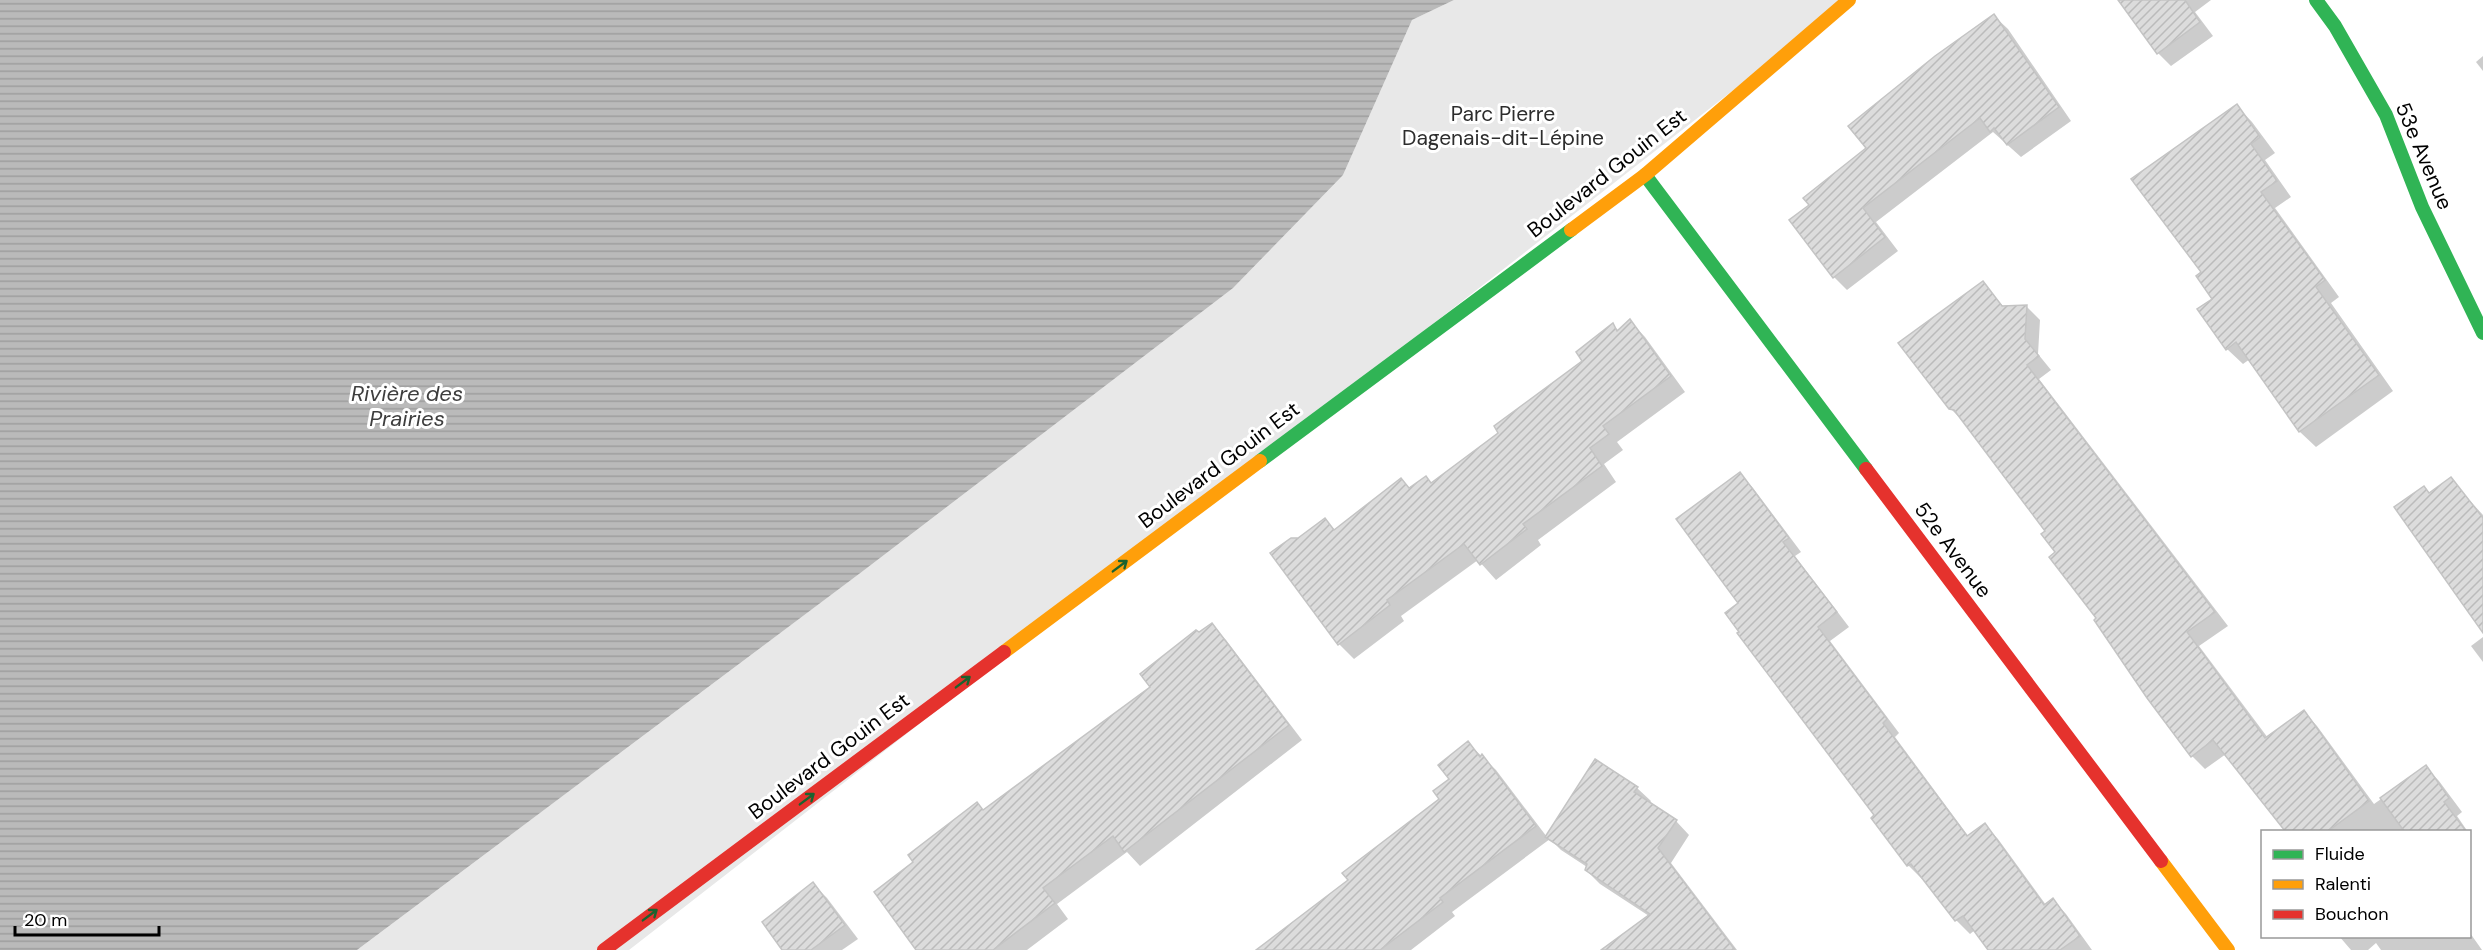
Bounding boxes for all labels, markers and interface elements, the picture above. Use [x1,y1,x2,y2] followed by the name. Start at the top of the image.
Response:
[2389,98,2459,214] street label: 53e Avenue
[1402,100,1604,152] park label: Parc Pierre Dagenais-dit-Lépine
[1522,102,1692,244] street label: Boulevard Gouin Est
[351,379,463,433] water label: Rivière des Prairies
[1133,395,1305,535] street label: Boulevard Gouin Est
[1908,496,1998,604] street label: 52e Avenue
[1111,559,1127,572] one-way arrow
[955,676,971,688] one-way arrow
[743,686,915,826] street label: Boulevard Gouin Est
[798,792,814,805] one-way arrow
[2261,830,2471,938] legend
[2315,842,2365,866] text: Fluide
[2315,872,2371,896] text: Ralenti
[15,899,159,937] scale bar
[2315,902,2389,926] text: Bouchon
[24,908,67,932] text: 20 m
[642,909,658,921] one-way arrow

